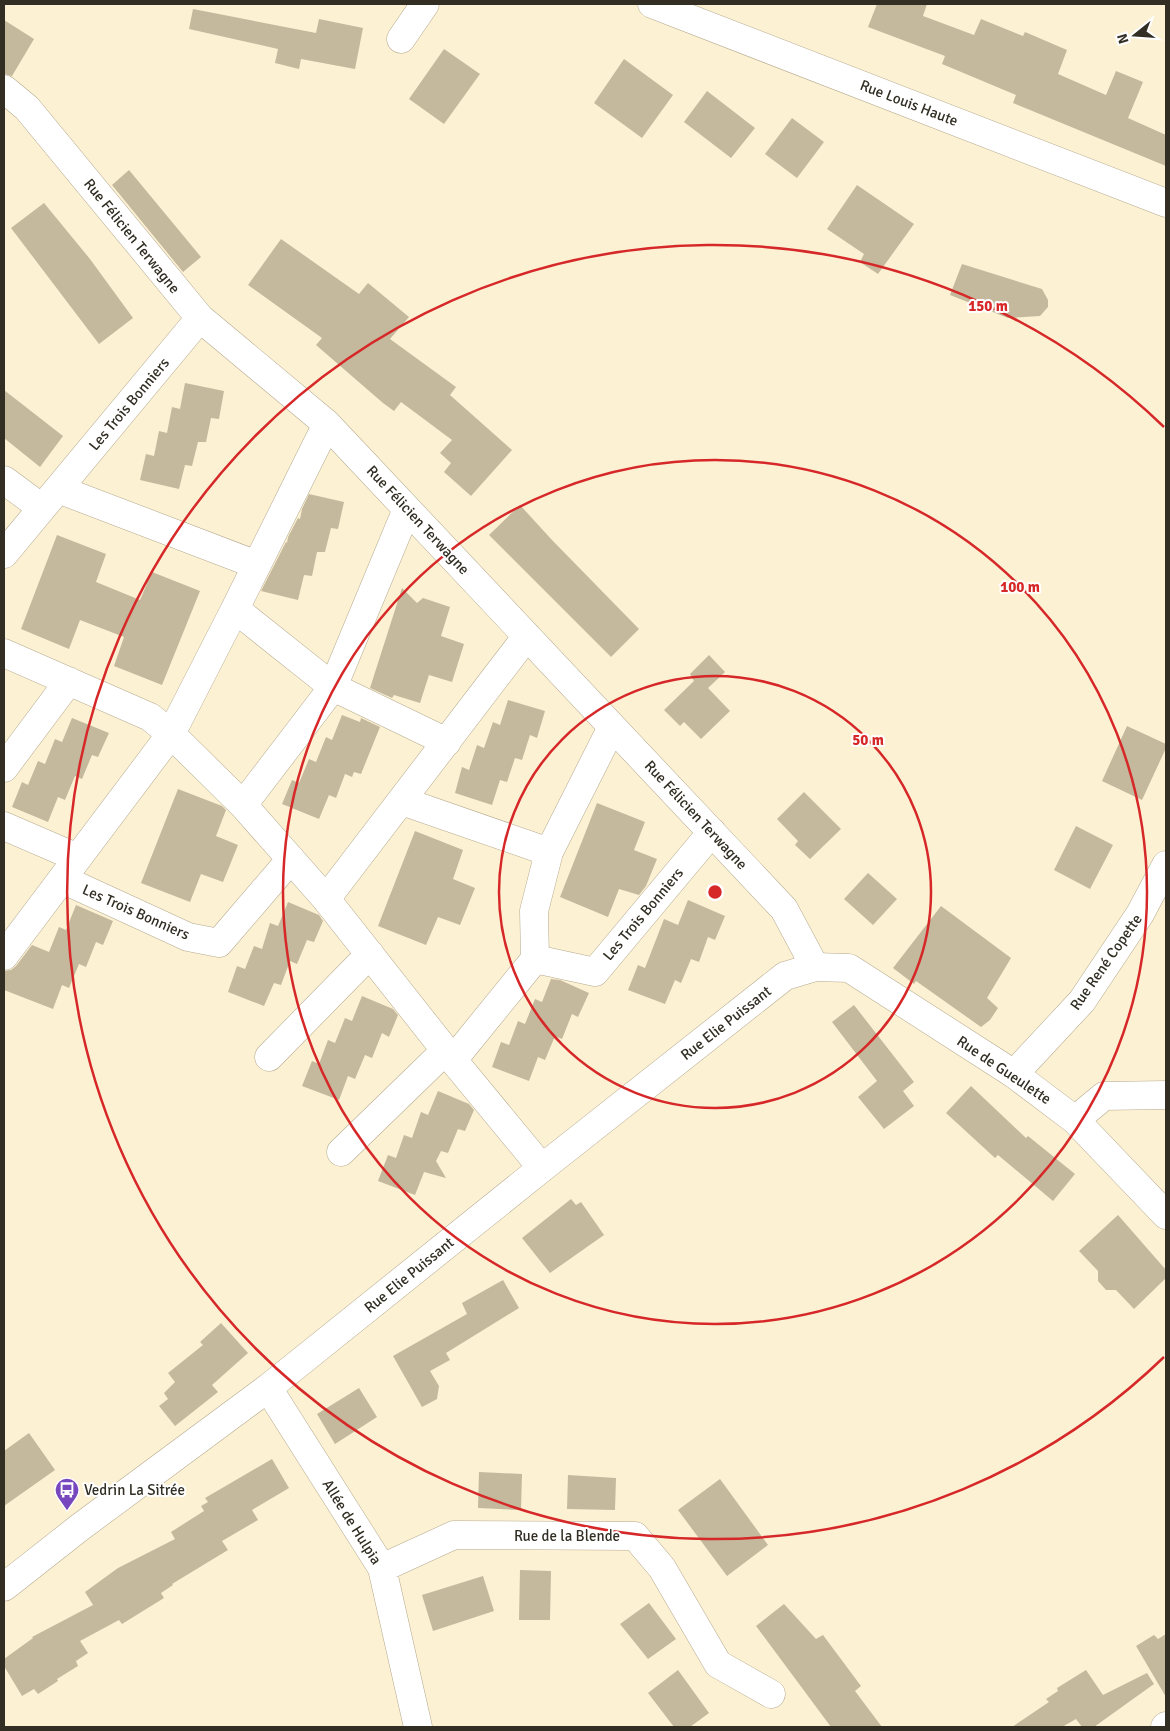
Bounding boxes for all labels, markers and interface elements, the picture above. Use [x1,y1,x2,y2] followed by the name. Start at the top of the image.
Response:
[1110,10,1160,60] north arrow
[1113,32,1133,46] text: N
[857,76,961,130] street label: Rue Louis Haute
[80,175,184,297] street label: Rue Félicien Terwagne
[968,297,1008,315] text: 150 m
[85,354,173,454] street label: Les Trois Bonniers
[363,462,473,578] street label: Rue Félicien Terwagne
[1000,578,1040,596] text: 100 m
[852,731,884,749] text: 50 m
[641,757,751,873] street label: Rue Félicien Terwagne
[599,864,687,964] street label: Les Trois Bonniers
[80,880,193,944] street label: Les Trois Bonniers
[706,883,724,901] centre of rings
[1066,911,1146,1013] street label: Rue René Copette
[677,982,775,1064] street label: Rue Elie Puissant
[954,1032,1054,1108] street label: Rue de Gueulette
[361,1233,457,1317] street label: Rue Elie Puissant
[319,1476,385,1568] street label: Allée de Hulpia
[54,1477,80,1511] bus stop icon: Vedrin La Sitrée
[84,1481,185,1499] place label: Vedrin La Sitrée
[514,1527,620,1545] street label: Rue de la Blende

